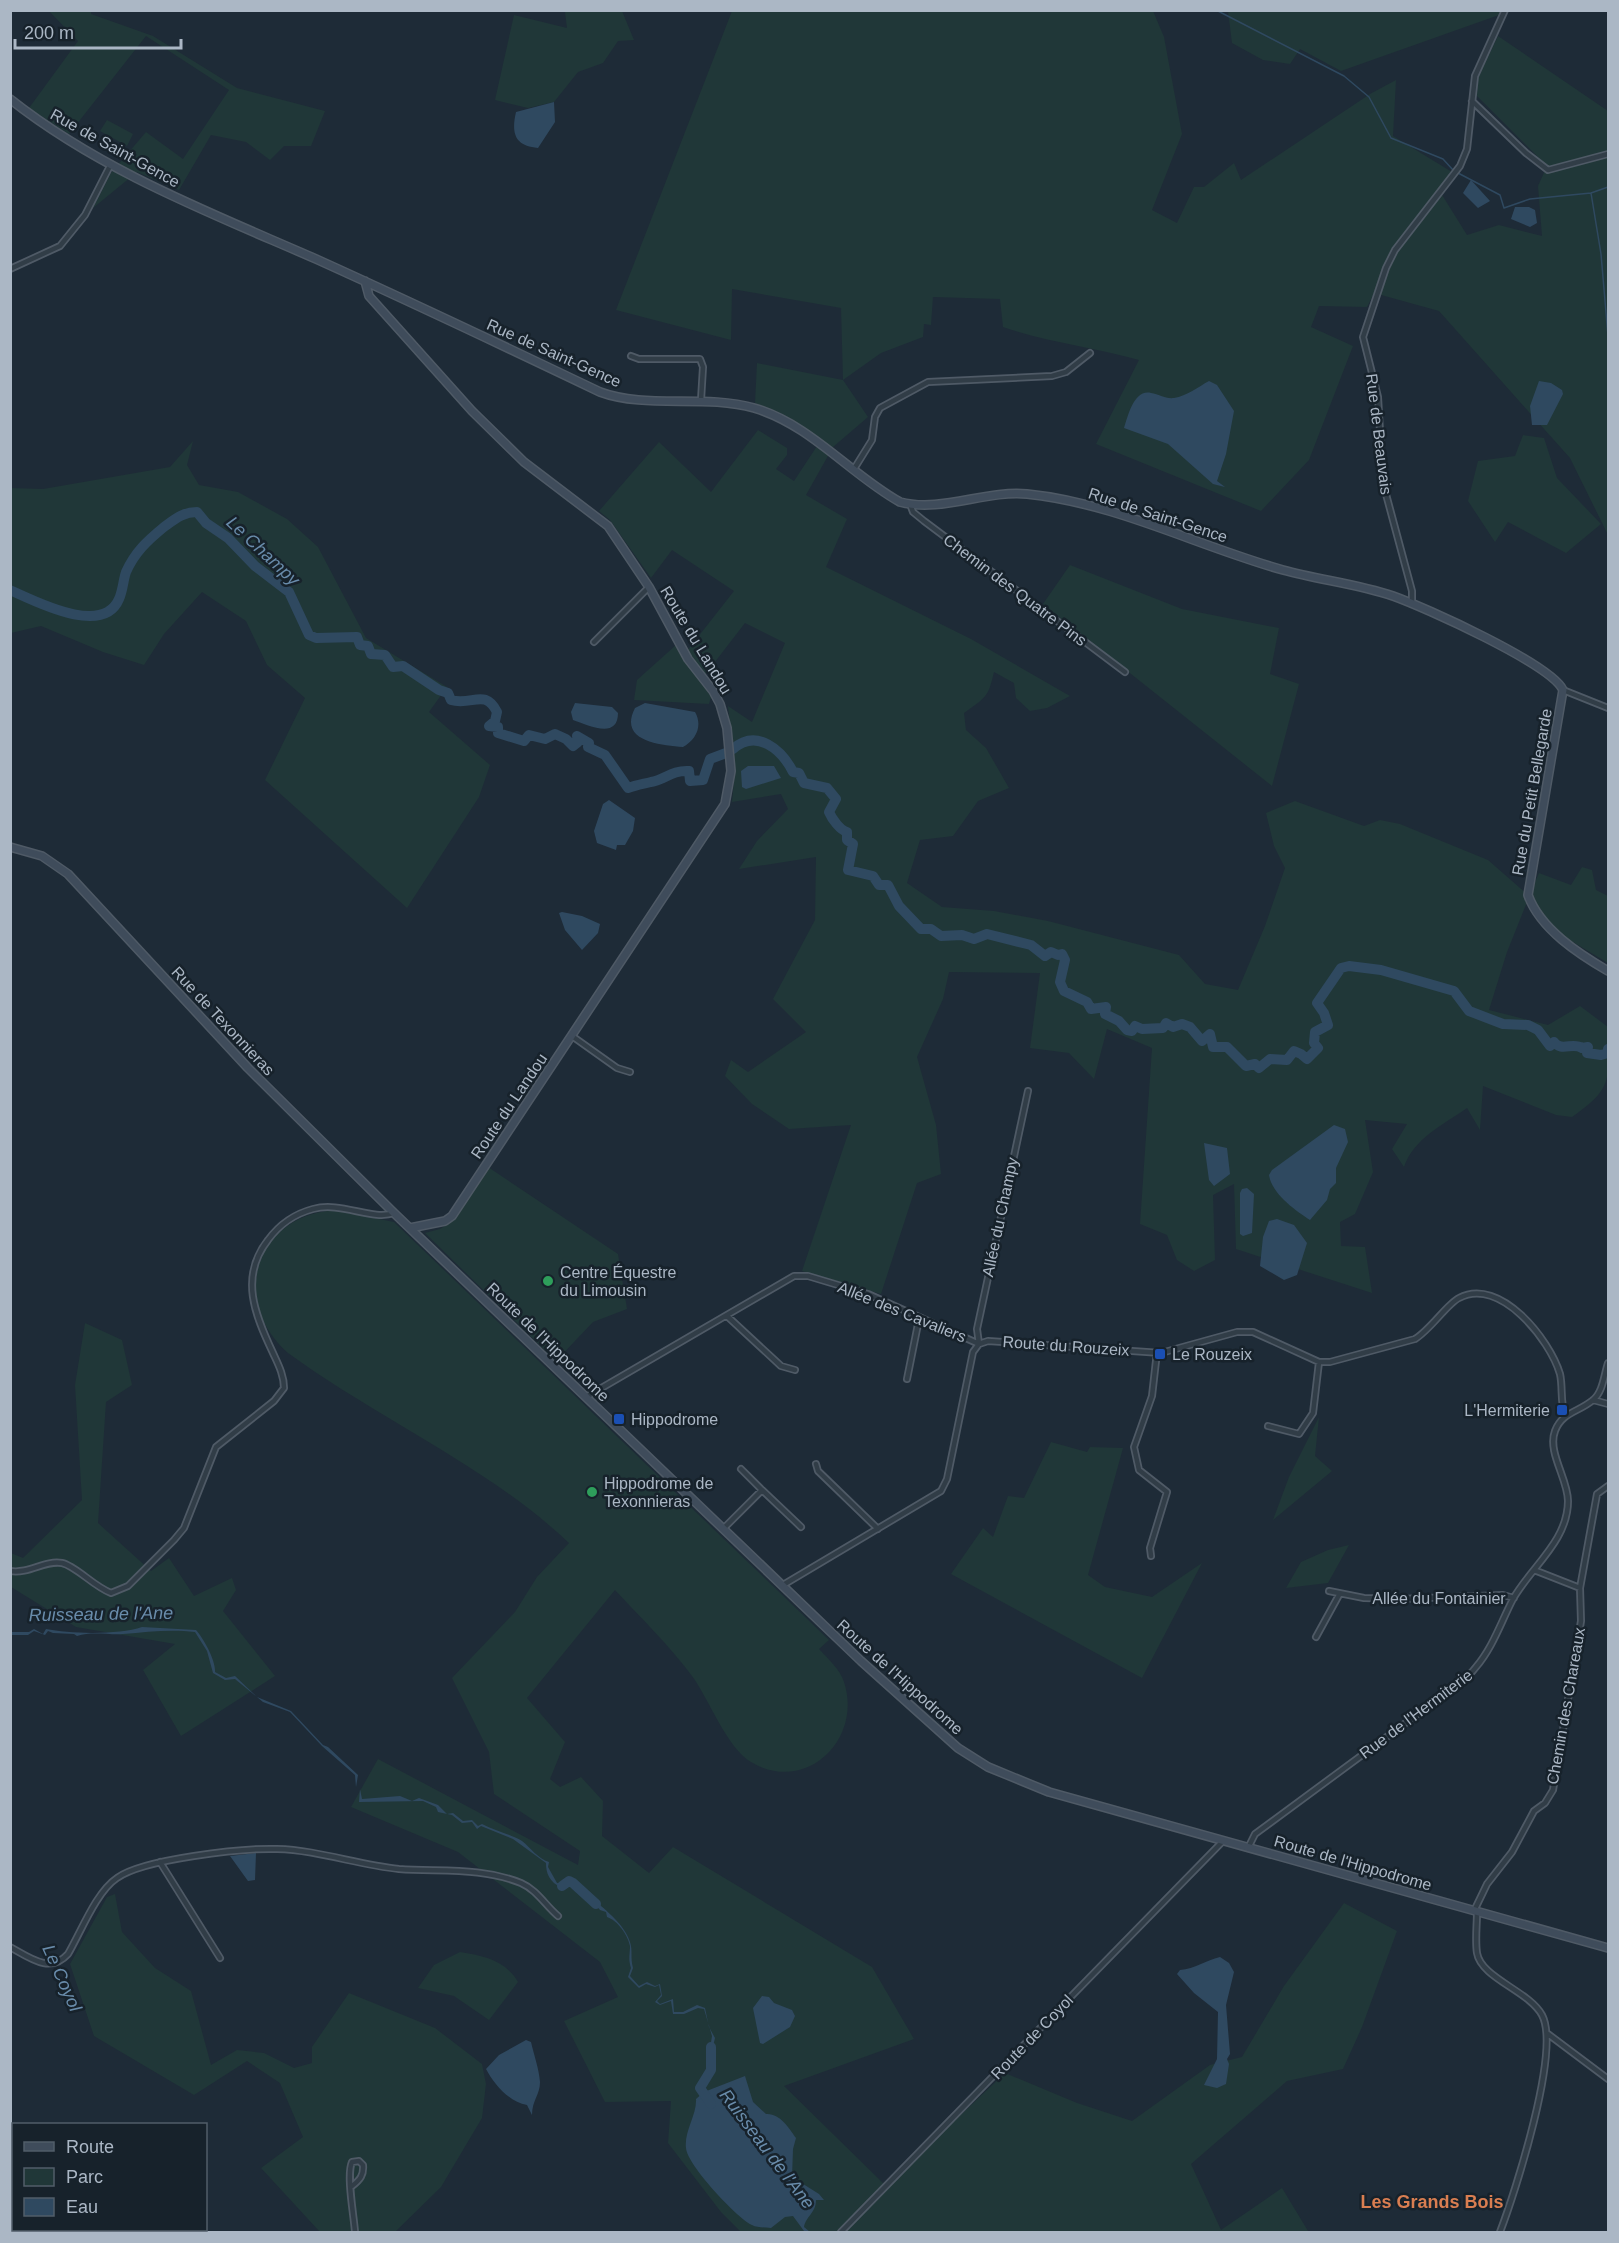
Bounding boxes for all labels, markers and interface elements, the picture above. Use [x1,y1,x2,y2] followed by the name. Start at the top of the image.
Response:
[15,12,182,50] scale bar
[24,23,74,43] text: 200 m
[47,105,183,191] street label: Rue de Saint-Gence
[484,316,624,390] street label: Rue de Saint-Gence
[1363,372,1395,496] street label: Rue de Beauvais
[1086,485,1230,546] street label: Rue de Saint-Gence
[223,512,304,590] water label: Le Champy
[940,531,1090,649] street label: Chemin des Quatre Pins
[657,583,735,697] street label: Route du Landou
[1509,707,1555,877] street label: Rue du Petit Bellegarde
[168,963,278,1079] street label: Rue de Texonnieras
[468,1050,550,1162] street label: Route du Landou
[979,1156,1021,1278] street label: Allée du Champy
[560,1263,677,1299] place label: Centre Équestre du Limousin
[541,1274,555,1288] marker: Centre Équestre du Limousin
[835,1278,969,1346] street label: Allée des Cavaliers
[483,1279,613,1405] street label: Route de l'Hippodrome
[1002,1333,1130,1359] street label: Route du Rouzeix
[1172,1346,1252,1363] place label: Le Rouzeix
[1153,1347,1167,1361] marker: Le Rouzeix
[1464,1402,1550,1419] place label: L'Hermiterie
[1555,1403,1569,1417] marker: L'Hermiterie
[631,1411,718,1428] place label: Hippodrome
[612,1412,626,1426] marker: Hippodrome
[604,1475,714,1510] place label: Hippodrome de Texonnieras
[585,1485,599,1499] marker: Hippodrome de Texonnieras
[1372,1590,1506,1607] street label: Allée du Fontainier
[29,1603,173,1625] water label: Ruisseau de l'Ane
[834,1616,966,1738] street label: Route de l'Hippodrome
[1544,1626,1588,1786] street label: Chemin des Chareaux
[1356,1666,1476,1762] street label: Rue de l'Hermiterie
[1272,1832,1434,1894] street label: Route de l'Hippodrome
[38,1941,86,2015] water label: Le Coyol
[988,1991,1076,2083] street label: Route de Coyol
[716,2085,818,2213] water label: Ruisseau de l'Ane
[12,2123,207,2231] legend
[66,2137,114,2157] text: Route
[66,2167,103,2187] text: Parc
[1360,2192,1504,2212] district label: Les Grands Bois
[66,2197,98,2217] text: Eau

